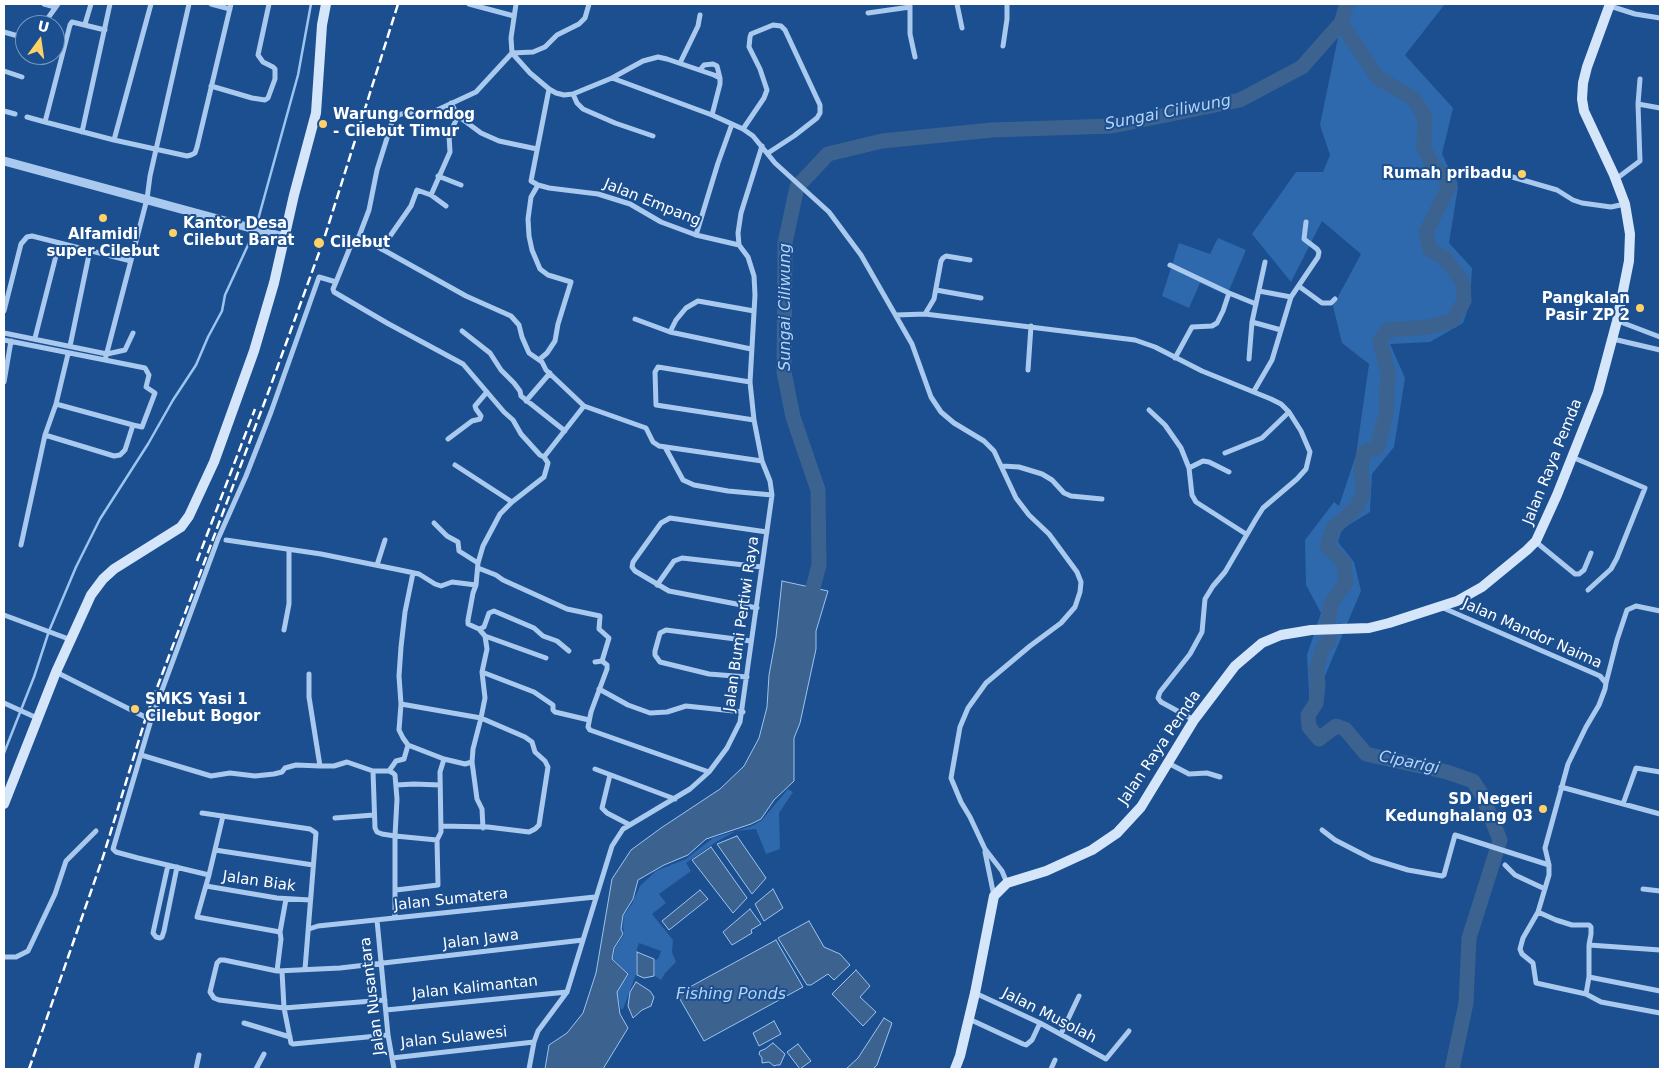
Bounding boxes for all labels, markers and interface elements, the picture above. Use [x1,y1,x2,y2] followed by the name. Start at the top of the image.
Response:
[15,15,65,65] north arrow
[36,17,51,36] text: U
[1103,91,1233,135] water label: Sungai Ciliwung
[333,106,475,141] place label: Warung Corndog - Cilebut Timur
[317,118,329,130] marker: Warung Corndog - Cilebut Timur
[1383,165,1512,183] place label: Rumah pribadu
[1516,168,1528,180] marker: Rumah pribadu
[601,175,703,231] street label: Jalan Empang
[97,212,109,224] marker: Alfamidi super Cilebut
[183,215,295,250] place label: Kantor Desa Cilebut Barat
[46,226,160,261] place label: Alfamidi super Cilebut
[167,227,179,239] marker: Kantor Desa Cilebut Barat
[330,234,390,252] place label: Cilebut
[312,236,326,250] marker: Cilebut
[776,243,796,371] water label: Sungai Ciliwung
[1542,290,1630,325] place label: Pangkalan Pasir ZP 2
[1634,302,1646,314] marker: Pangkalan Pasir ZP 2
[1519,396,1587,528] street label: Jalan Raya Pemda
[721,535,763,713] street label: Jalan Bumi Pertiwi Raya
[1459,595,1605,673] street label: Jalan Mandor Naima
[1115,687,1205,809] street label: Jalan Raya Pemda
[145,691,260,726] place label: SMKS Yasi 1 Cilebut Bogor
[129,703,141,715] marker: SMKS Yasi 1 Cilebut Bogor
[1377,747,1441,779] water label: Ciparigi
[1385,791,1533,826] place label: SD Negeri Kedunghalang 03
[1537,803,1549,815] marker: SD Negeri Kedunghalang 03
[221,868,297,896] street label: Jalan Biak
[393,885,509,915] street label: Jalan Sumatera
[442,926,520,954] street label: Jalan Jawa
[357,936,389,1056] street label: Jalan Nusantara
[411,972,539,1004] street label: Jalan Kalimantan
[999,984,1099,1048] street label: Jalan Musolah
[676,985,786,1005] water label: Fishing Ponds
[400,1023,508,1053] street label: Jalan Sulawesi

